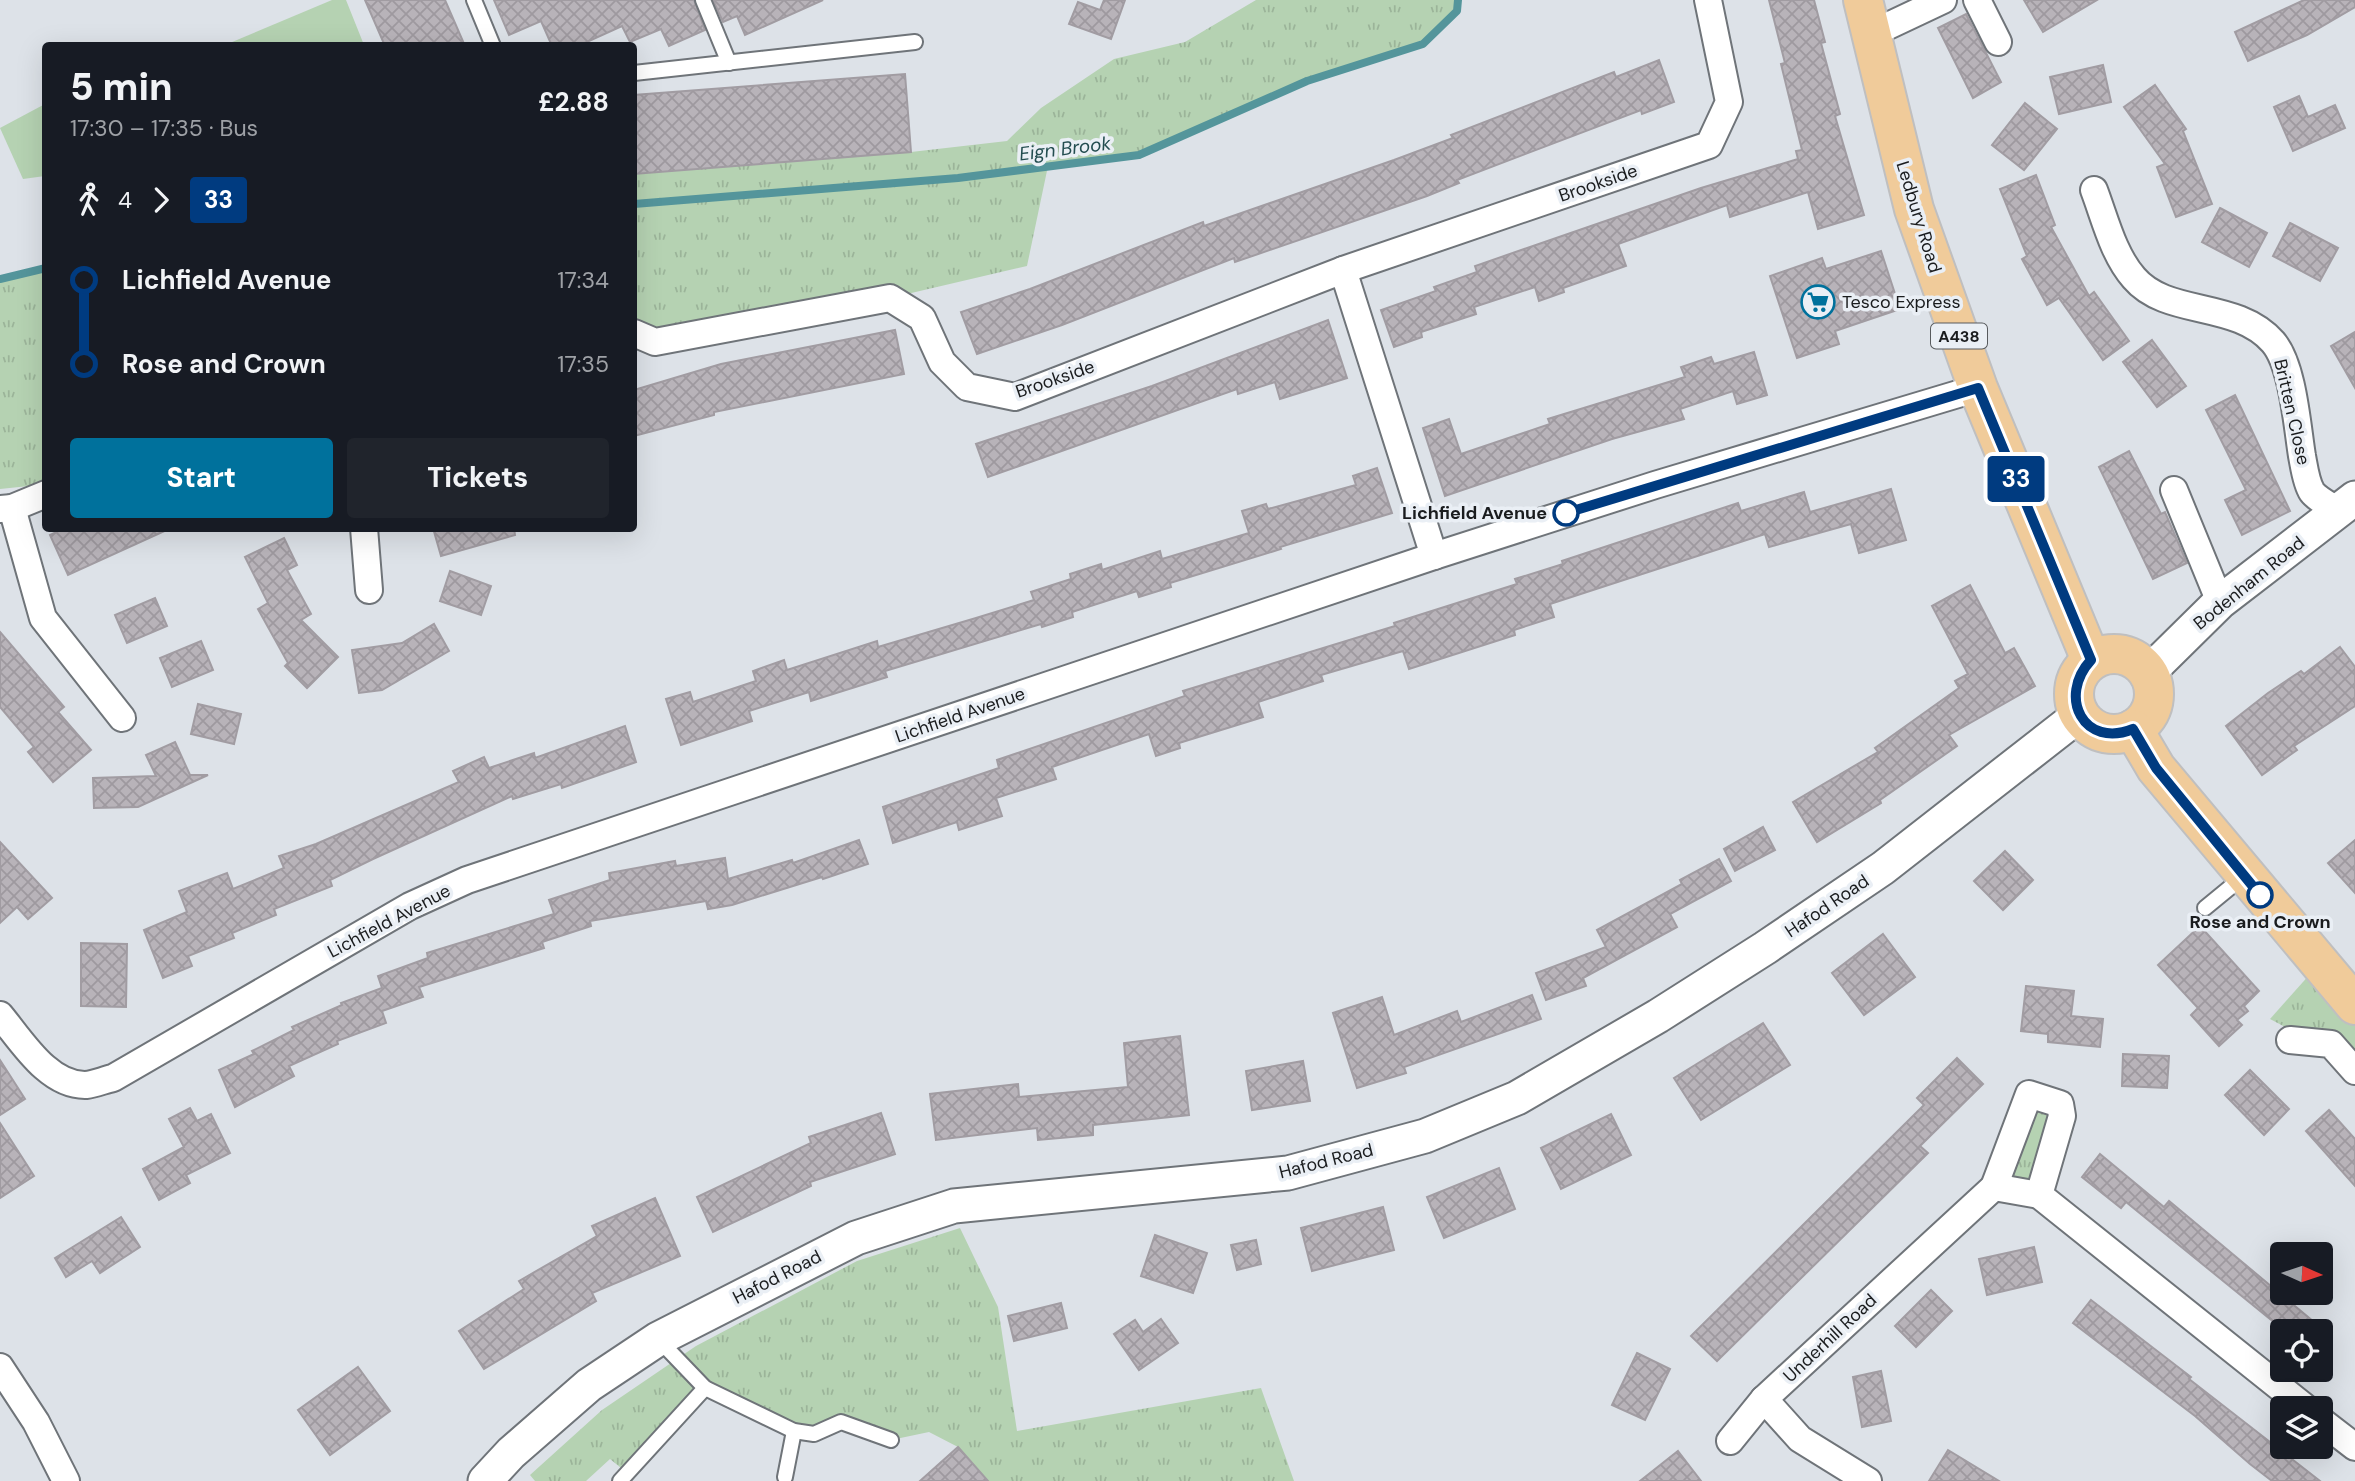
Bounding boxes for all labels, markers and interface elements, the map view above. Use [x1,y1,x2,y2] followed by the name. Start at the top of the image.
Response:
[70,62,173,112] text: 5 min
[538,85,609,119] text: £2.88
[70,113,258,143] text: 17:30 – 17:35 · Bus
[1018,130,1113,167] water label: Eign Brook
[1555,158,1641,208] street label: Brookside
[1891,158,1947,276] street label: Ledbury Road
[70,181,108,219] icon: walk
[142,181,180,219] icon: forward
[204,184,233,215] text: 33
[118,185,132,215] text: 4
[122,263,332,297] text: Lichfield Avenue
[557,265,609,295] text: 17:34
[1799,283,1837,321] supermarket icon: Tesco Express
[1842,290,1960,314] place label: Tesco Express
[1931,324,1987,348] road number: A438
[122,347,326,381] text: Rose and Crown
[557,349,609,379] text: 17:35
[1012,354,1098,404] street label: Brookside
[2268,357,2316,467] street label: Britten Close
[70,438,333,518] button: Start
[347,438,609,518] button: Tickets
[1984,456,2048,502] line badge: 33
[2002,463,2030,494] text: 33
[1553,500,1579,526] marker: Lichfield Avenue
[1402,501,1547,525] place label: Lichfield Avenue
[2189,531,2309,635] street label: Bodenham Road
[892,682,1028,748] street label: Lichfield Avenue
[1780,869,1874,943] street label: Hafod Road
[323,878,455,964] street label: Lichfield Avenue
[2247,882,2273,908] marker: Rose and Crown
[2189,910,2331,934] place label: Rose and Crown
[1276,1138,1376,1184] street label: Hafod Road
[2270,1242,2333,1306] north arrow
[2270,1242,2333,1459] map controls
[729,1244,825,1310] street label: Hafod Road
[1778,1288,1882,1388] street label: Underhill Road
[2270,1319,2333,1382] button: locate
[2270,1396,2333,1459] button: layers

